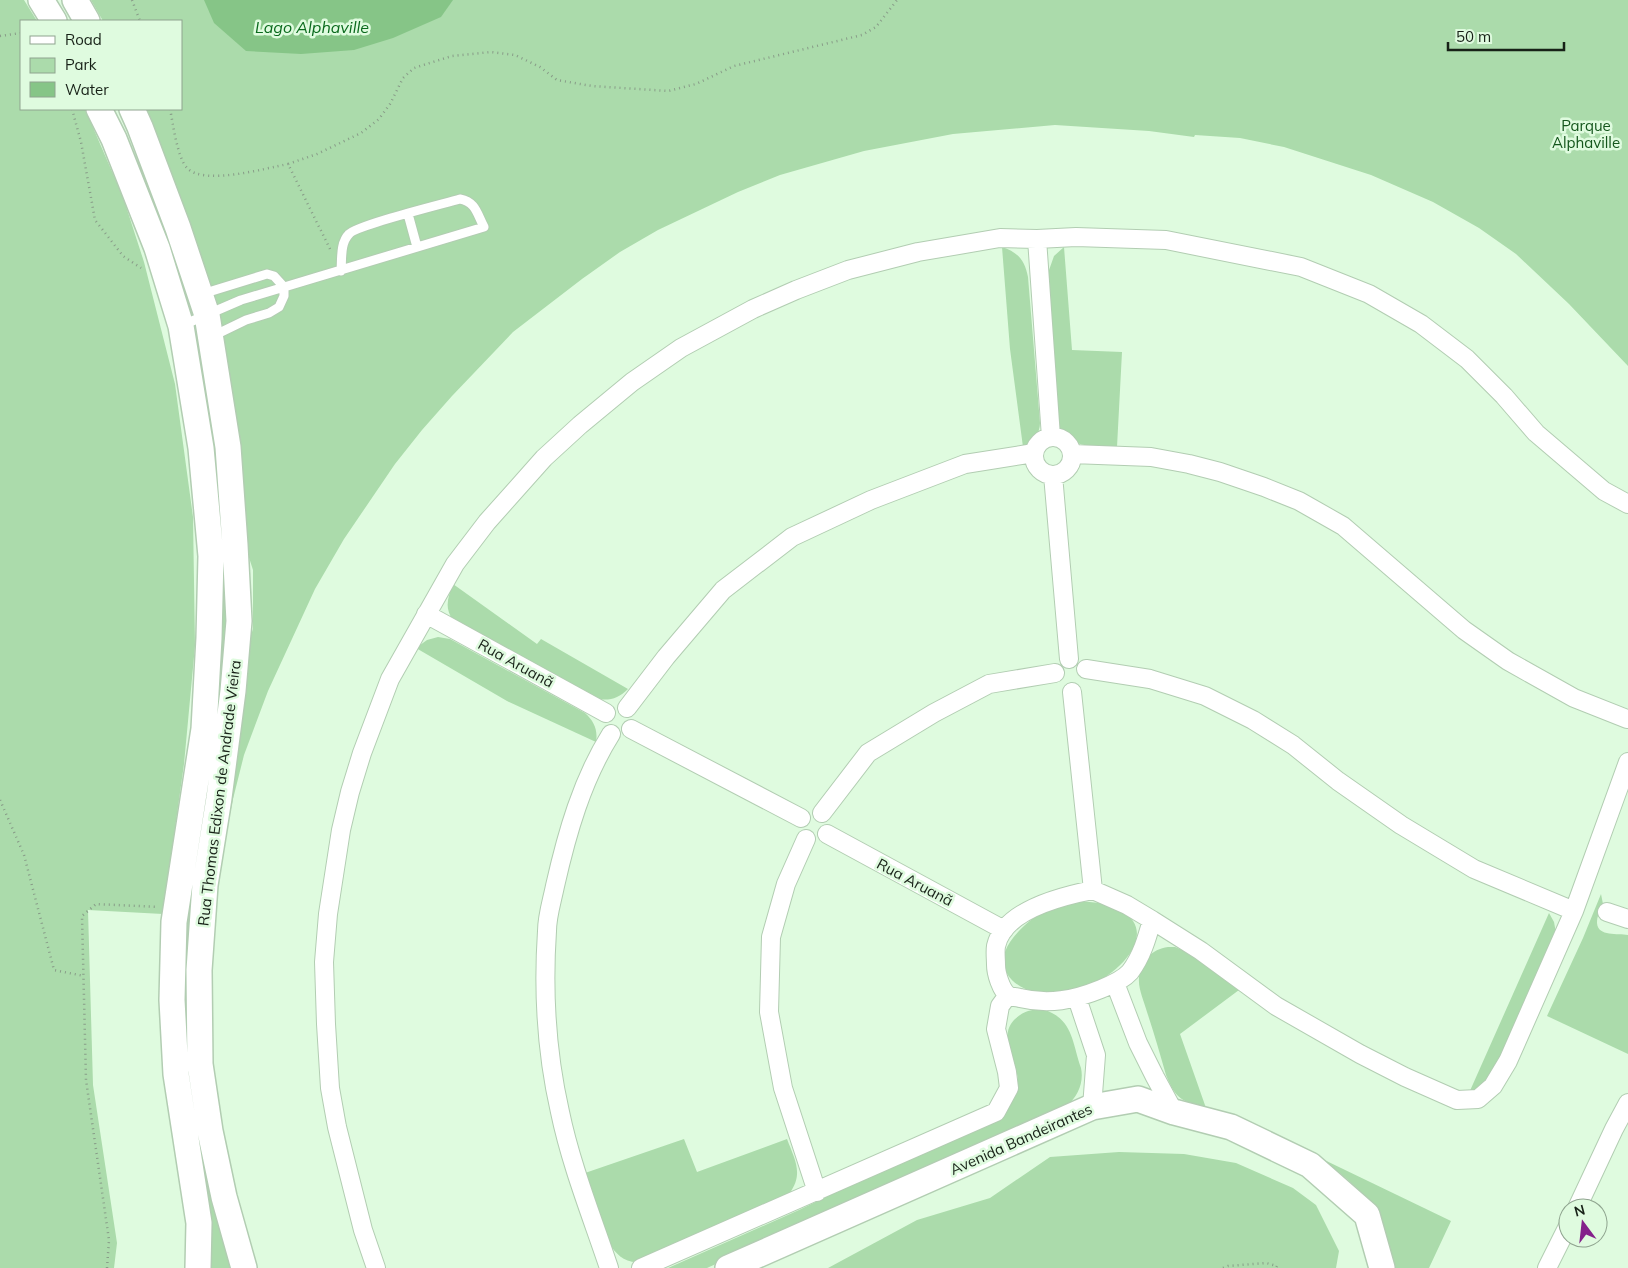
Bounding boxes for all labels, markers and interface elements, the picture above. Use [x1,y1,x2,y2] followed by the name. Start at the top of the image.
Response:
[255,17,369,37] water label: Lago Alphaville
[20,20,182,110] legend
[1448,20,1564,52] scale bar
[1456,27,1491,46] text: 50 m
[65,30,102,49] text: Road
[65,55,97,74] text: Park
[65,80,109,99] text: Water
[1552,116,1620,152] park label: Parque Alphaville
[475,634,557,692] street label: Rua Aruanã
[193,659,245,927] street label: Rua Thomas Edixon de Andrade Vieira
[874,854,956,910] street label: Rua Aruanã
[947,1099,1095,1179] street label: Avenida Bandeirantes
[1558,1198,1608,1248] north arrow
[1572,1200,1587,1221] text: N

